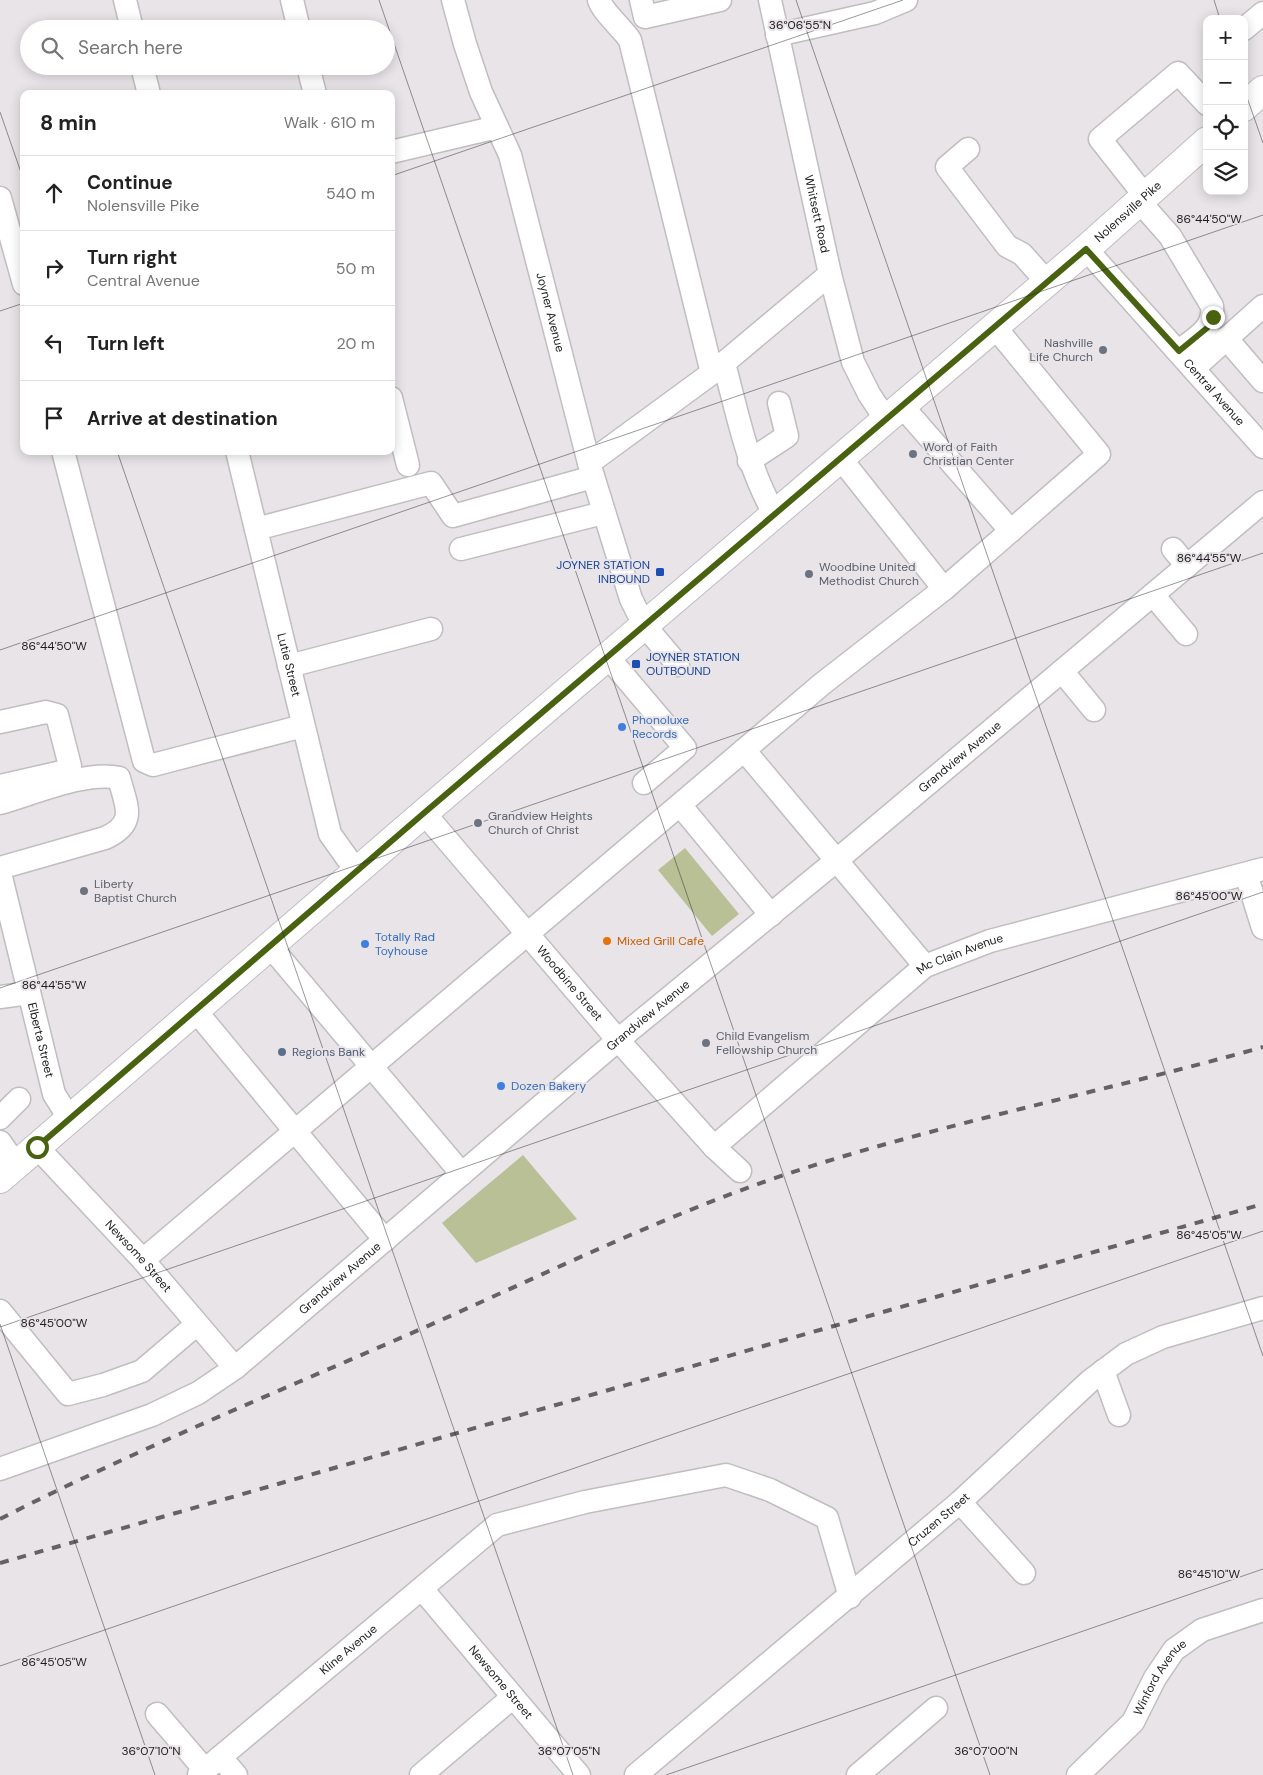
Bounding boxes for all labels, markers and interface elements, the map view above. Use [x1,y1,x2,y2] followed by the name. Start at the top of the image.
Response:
[1203,15,1248,195] map controls
[1203,15,1248,60] button: +
[769,17,831,33] text: 36°06'55"N
[20,20,395,75] search box
[38,34,66,62] icon: search
[78,35,183,60] text: Search here
[1203,60,1248,105] button: −
[1203,105,1248,150] button: locate
[40,109,97,137] text: 8 min
[284,112,375,133] text: Walk · 610 m
[1203,150,1248,195] button: layers
[87,170,173,195] text: Continue
[801,173,833,254] street label: Whitsett Road
[1091,177,1165,246] street label: Nolensville Pike
[40,179,68,207] icon: ahead
[326,183,375,204] text: 540 m
[87,195,199,216] text: Nolensville Pike
[1176,211,1242,227] text: 86°44'50"W
[87,245,177,270] text: Turn right
[40,254,68,282] icon: right
[336,258,375,279] text: 50 m
[87,270,200,291] text: Central Avenue
[532,271,568,354] street label: Joyner Avenue
[1202,306,1225,329] route end
[40,329,68,357] icon: left
[87,331,165,356] text: Turn left
[336,333,375,354] text: 20 m
[1030,335,1093,365] place label: Nashville Life Church
[1097,344,1109,356] marker: Nashville Life Church
[1180,355,1248,429] street label: Central Avenue
[40,404,68,432] icon: arrive
[87,406,278,431] text: Arrive at destination
[923,439,1014,469] place label: Word of Faith Christian Center
[907,448,919,460] marker: Word of Faith Christian Center
[1177,550,1242,566] text: 86°44'55"W
[556,557,650,587] place label: JOYNER STATION INBOUND
[819,559,919,589] place label: Woodbine United Methodist Church
[654,566,666,578] marker: JOYNER STATION INBOUND
[803,568,815,580] marker: Woodbine United Methodist Church
[273,631,304,699] street label: Lutie Street
[21,638,87,654] text: 86°44'50"W
[646,649,740,679] place label: JOYNER STATION OUTBOUND
[630,658,642,670] marker: JOYNER STATION OUTBOUND
[632,712,689,742] place label: Phonoluxe Records
[915,717,1005,796] street label: Grandview Avenue
[616,721,628,733] marker: Phonoluxe Records
[488,808,593,838] place label: Grandview Heights Church of Christ
[472,817,484,829] marker: Grandview Heights Church of Christ
[94,876,177,906] place label: Liberty Baptist Church
[78,885,90,897] marker: Liberty Baptist Church
[1176,888,1243,904] text: 86°45'00"W
[375,929,435,959] place label: Totally Rad Toyhouse
[913,930,1005,978] street label: Mc Clain Avenue
[617,933,704,949] place label: Mixed Grill Cafe
[601,935,613,947] marker: Mixed Grill Cafe
[359,938,371,950] marker: Totally Rad Toyhouse
[533,942,606,1025] street label: Woodbine Street
[603,976,693,1055] street label: Grandview Avenue
[22,977,87,993] text: 86°44'55"W
[24,1001,58,1080] street label: Elberta Street
[716,1028,817,1058] place label: Child Evangelism Fellowship Church
[700,1037,712,1049] marker: Child Evangelism Fellowship Church
[292,1044,365,1060] place label: Regions Bank
[276,1046,288,1058] marker: Regions Bank
[511,1078,586,1094] place label: Dozen Bakery
[495,1080,507,1092] marker: Dozen Bakery
[26,1136,49,1159] route start
[102,1217,175,1296] street label: Newsome Street
[1176,1227,1242,1243] text: 86°45'05"W
[295,1238,384,1318] street label: Grandview Avenue
[21,1315,88,1331] text: 86°45'00"W
[904,1489,973,1551] street label: Cruzen Street
[1178,1566,1241,1582] text: 86°45'10"W
[316,1621,381,1678] street label: Kline Avenue
[1130,1635,1190,1718] street label: Winford Avenue
[465,1642,537,1723] street label: Newsome Street
[21,1654,87,1670] text: 86°45'05"W
[121,1743,181,1759] text: 36°07'10"N
[538,1743,600,1759] text: 36°07'05"N
[954,1743,1018,1759] text: 36°07'00"N

